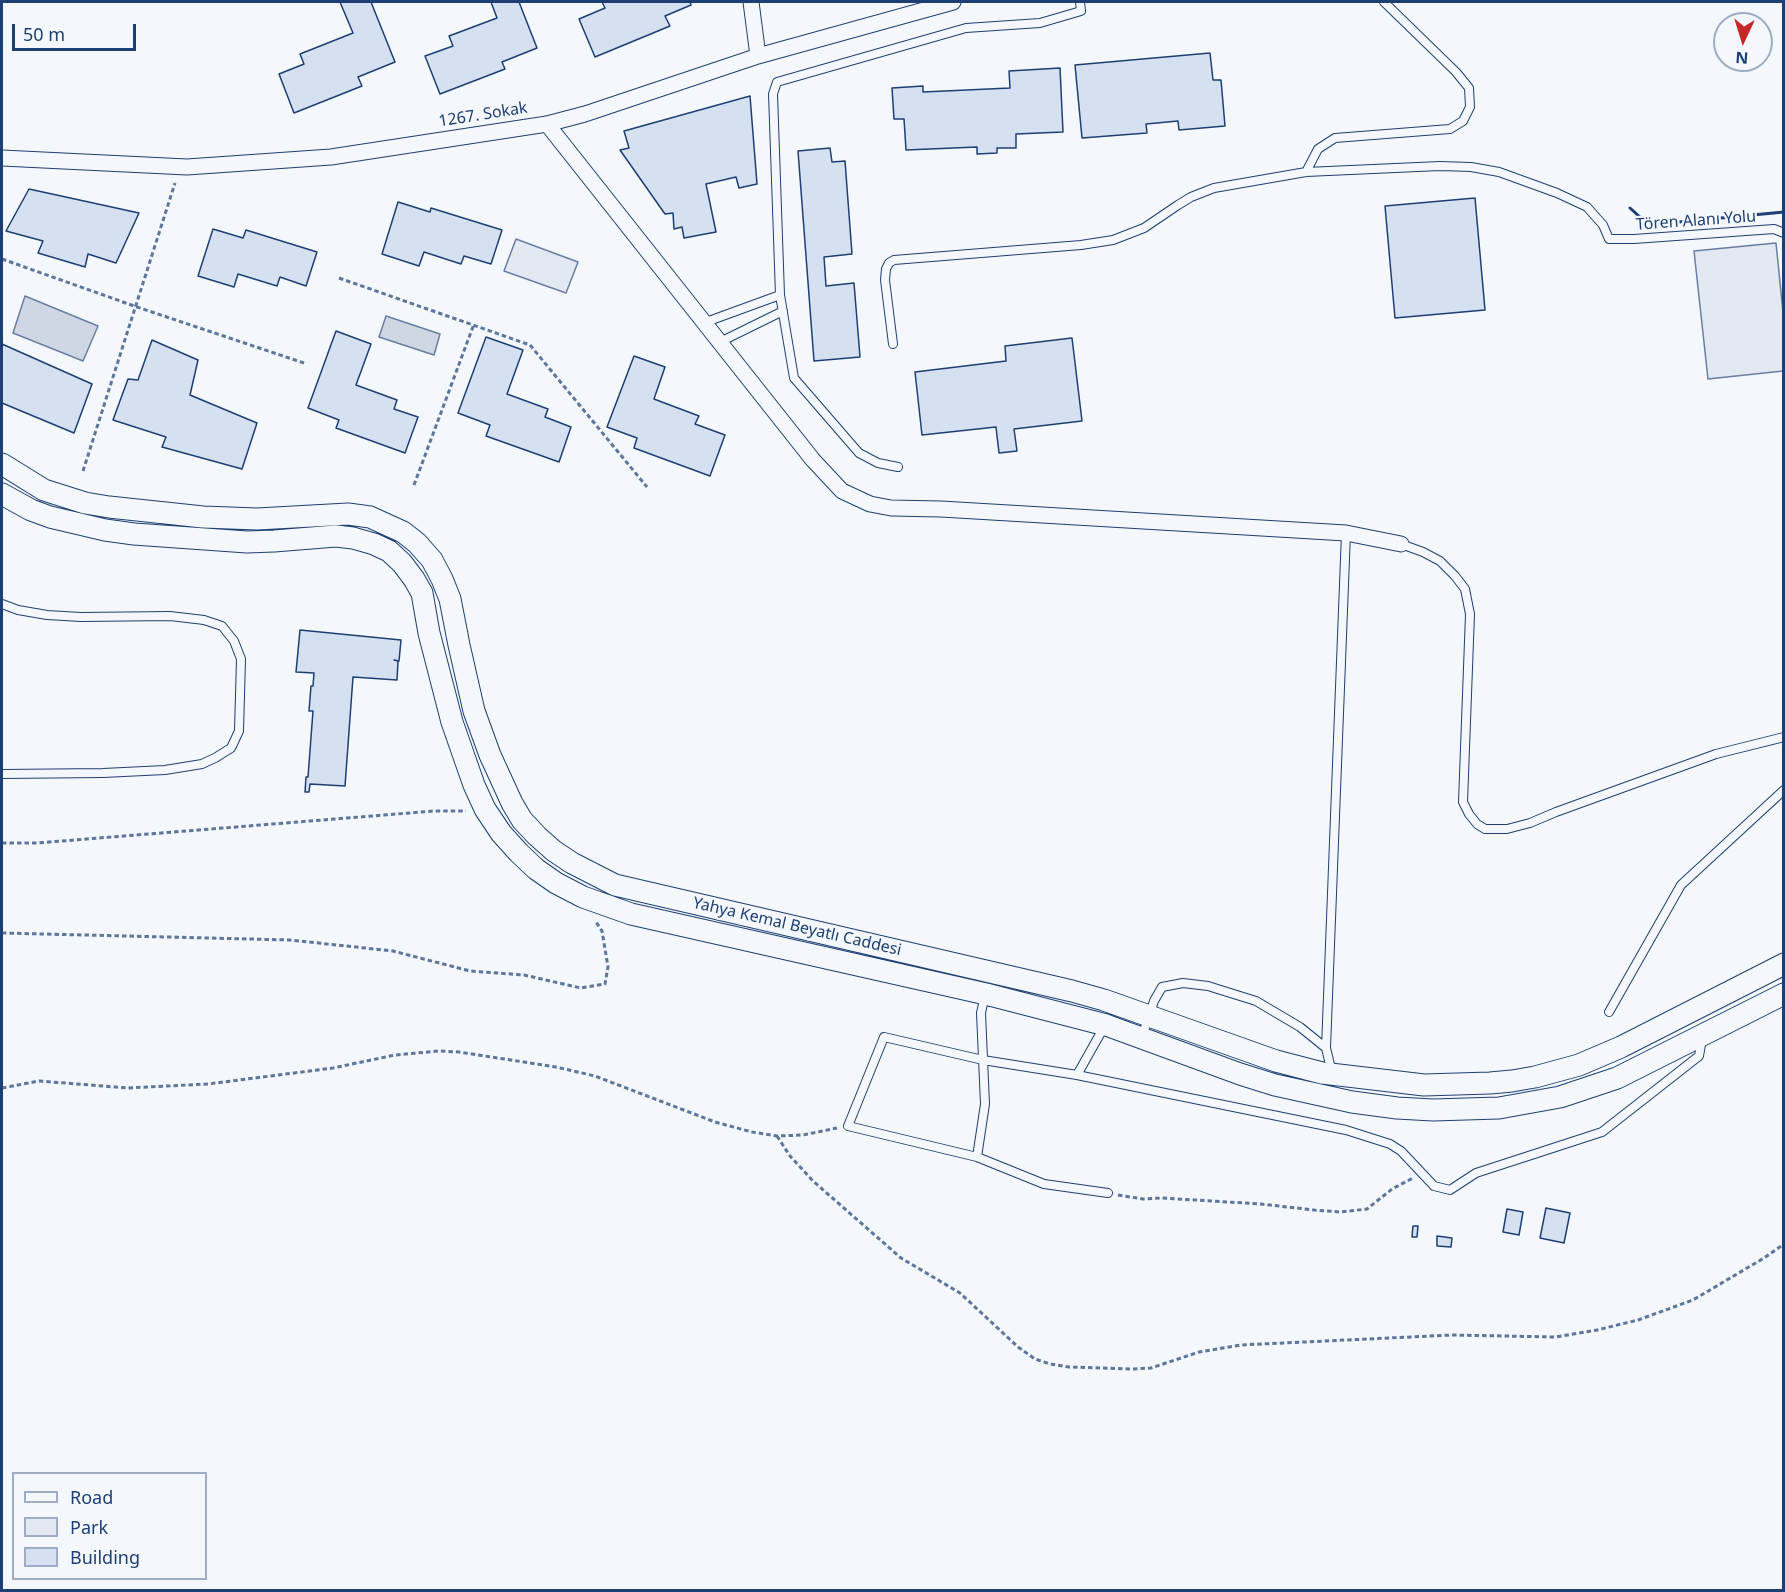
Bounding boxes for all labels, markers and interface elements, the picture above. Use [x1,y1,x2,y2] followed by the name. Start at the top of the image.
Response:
[15,12,140,50] scale bar
[1713,12,1773,72] north arrow
[23,22,65,46] text: 50 m
[1735,47,1749,69] text: N
[437,99,529,131] street label: 1267. Sokak
[1635,207,1757,235] street label: Tören Alanı Yolu
[691,894,903,960] street label: Yahya Kemal Beyatlı Caddesi
[12,1472,207,1580] legend
[70,1485,113,1509] text: Road
[70,1515,108,1539] text: Park
[70,1545,140,1569] text: Building

